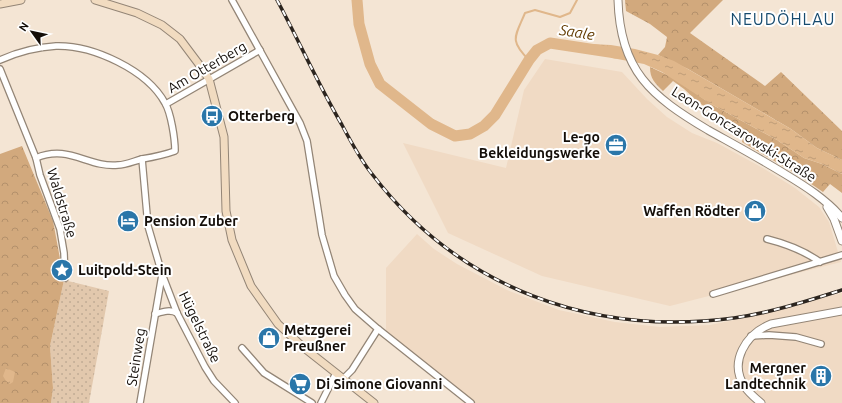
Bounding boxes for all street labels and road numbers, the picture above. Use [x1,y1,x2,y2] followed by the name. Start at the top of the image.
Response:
[165,38,249,96] street label: Am Otterberg
[669,83,819,185] street label: Leon-Gonczarowski-Straße
[44,166,80,240] street label: Waldstraße
[176,289,224,365] street label: Hügelstraße
[124,327,148,387] street label: Steinweg

